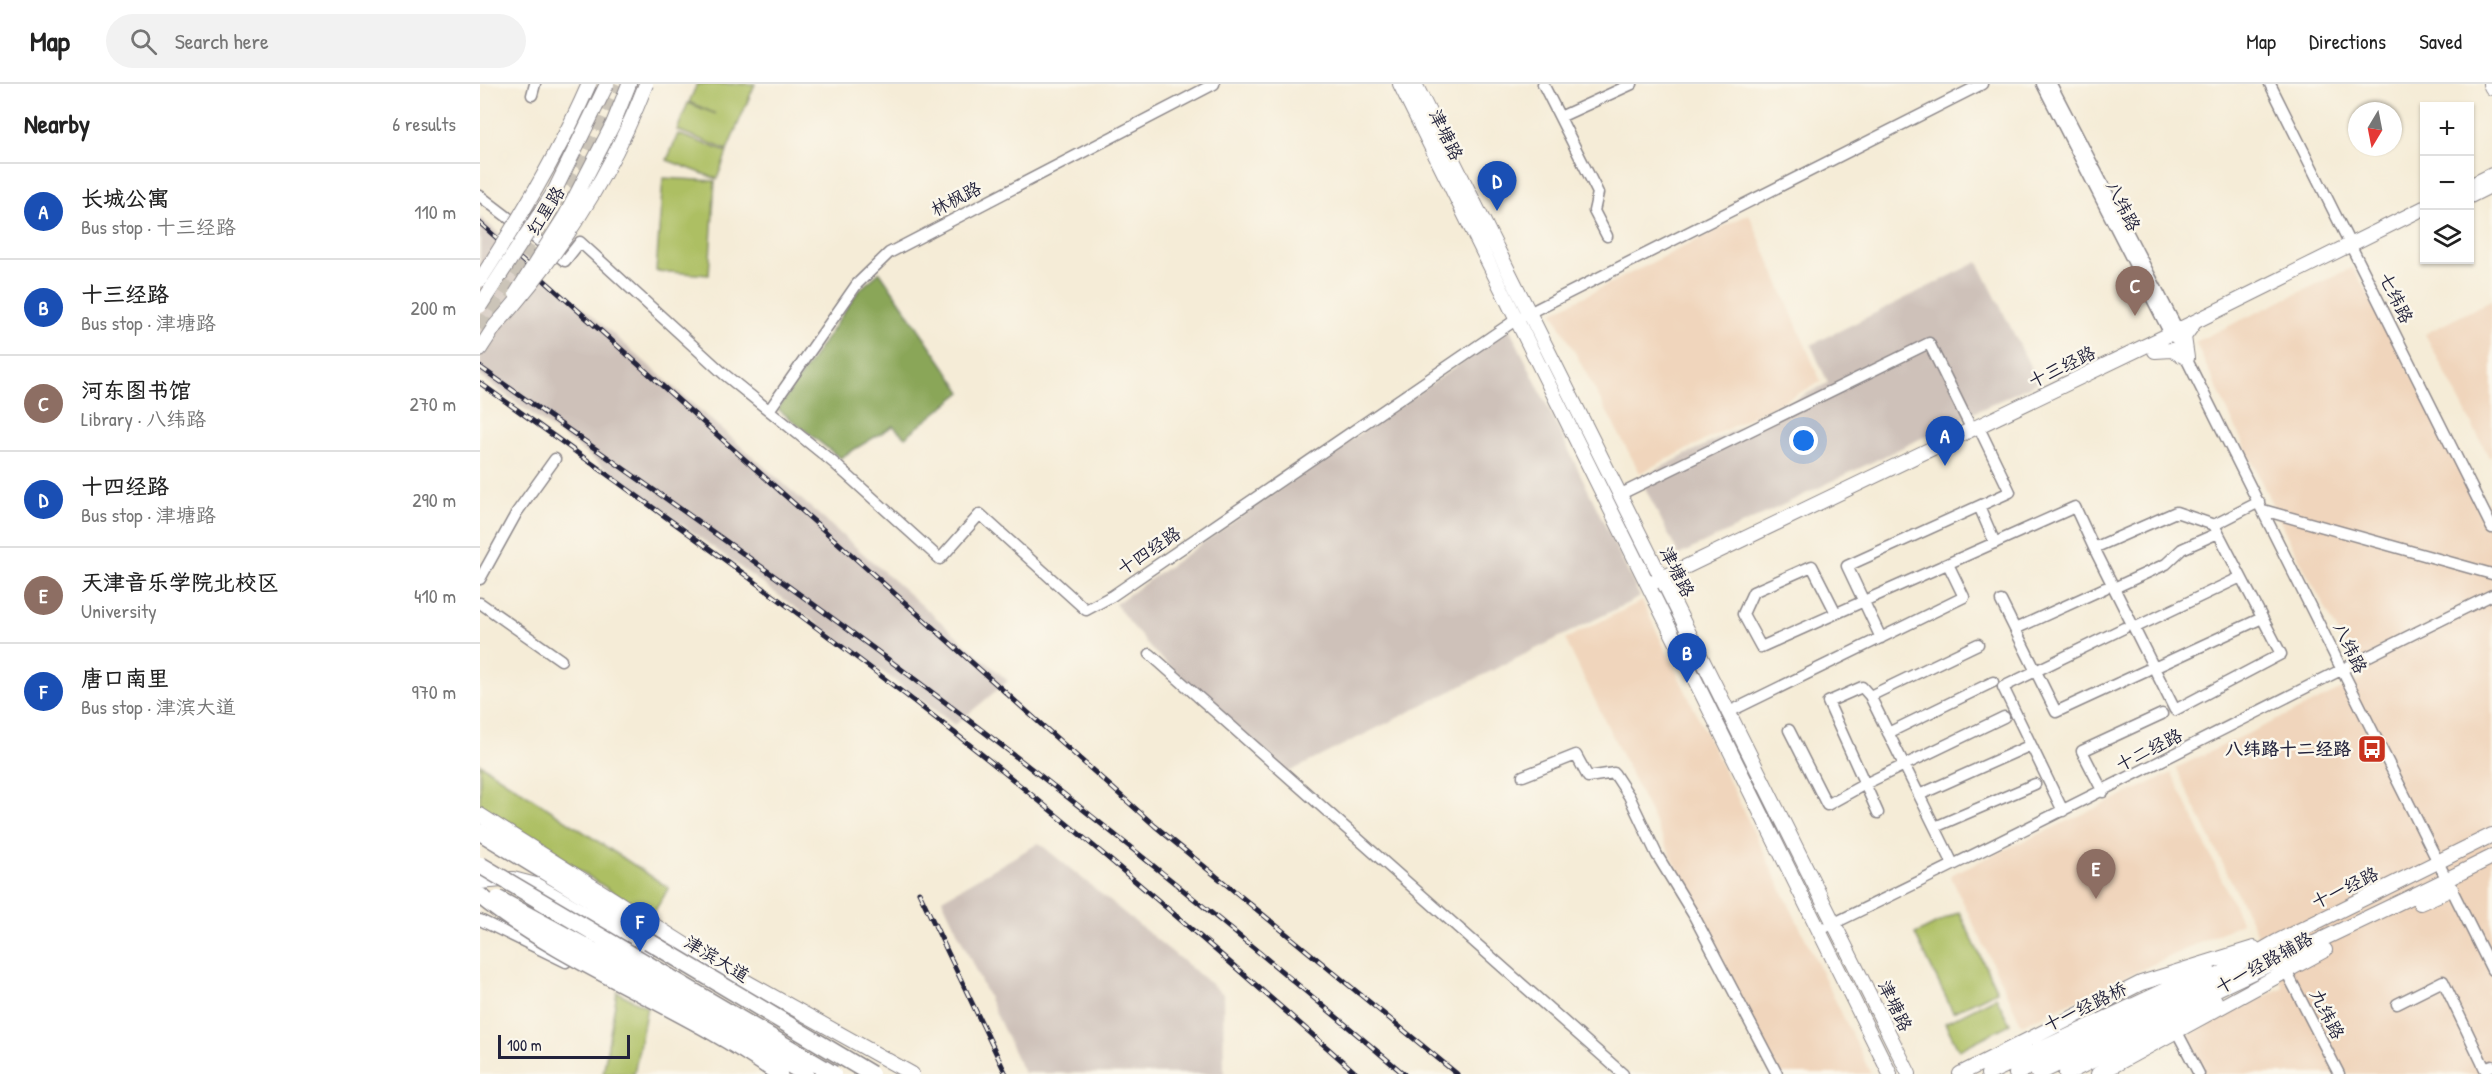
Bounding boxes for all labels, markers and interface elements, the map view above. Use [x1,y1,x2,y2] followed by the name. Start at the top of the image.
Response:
[106,14,526,68] search box
[30,22,70,60] text: Map
[127,25,160,58] icon: search
[175,26,269,56] text: Search here
[2246,27,2276,56] text: Map
[2309,27,2386,56] text: Directions
[2419,27,2462,56] text: Saved
[2348,102,2402,156] north arrow
[2420,102,2474,264] map controls
[2420,102,2474,156] button: +
[1423,105,1470,165] street label: 津塘路
[24,106,90,141] text: Nearby
[392,110,456,137] text: 6 results
[2420,156,2474,210] button: −
[1478,162,1516,211] pin: D
[926,175,986,222] street label: 林枫路
[2100,176,2147,236] street label: 八纬路
[521,181,570,240] street label: 红星路
[81,183,169,213] text: 长城公寓
[39,198,48,225] text: A
[414,198,456,225] text: 110 m
[2420,210,2474,264] button: layers
[81,213,236,240] text: Bus stop · 十三经路
[2116,266,2154,316] pin: C
[2373,268,2420,328] street label: 七纬路
[81,279,169,309] text: 十三经路
[38,294,49,321] text: B
[411,294,456,321] text: 200 m
[81,309,216,336] text: Bus stop · 津塘路
[2024,340,2100,394] street label: 十三经路
[81,375,191,405] text: 河东图书馆
[38,390,49,417] text: C
[410,390,456,417] text: 270 m
[81,405,206,432] text: Library · 八纬路
[1926,416,1964,466] pin: A
[1789,426,1818,455] your location
[81,471,169,501] text: 十四经路
[39,486,48,513] text: D
[412,486,456,513] text: 290 m
[81,501,216,528] text: Bus stop · 津塘路
[1112,520,1186,581] street label: 十四经路
[1654,542,1701,602] street label: 津塘路
[81,567,279,597] text: 天津音乐学院北校区
[39,582,48,609] text: E
[414,582,456,609] text: 410 m
[81,597,157,624] text: University
[2327,618,2374,678] street label: 八纬路
[1668,634,1706,683] pin: B
[81,663,169,693] text: 唐口南里
[40,678,47,705] text: F
[412,678,456,705] text: 970 m
[81,693,236,720] text: Bus stop · 津滨大道
[2111,722,2187,777] street label: 十二经路
[2356,733,2388,765] bus stop icon: 八纬路十二经路
[2225,736,2351,761] place label: 八纬路十二经路
[2076,850,2116,899] pin: E
[2307,861,2383,915] street label: 十一经路
[620,902,660,952] pin: F
[2210,925,2317,1000] street label: 十一经路辅路
[680,929,755,988] street label: 津滨大道
[1872,976,1919,1036] street label: 津塘路
[2039,976,2131,1038] street label: 十一经路桥
[2304,984,2351,1044] street label: 九纬路
[498,1032,630,1060] scale bar
[507,1034,542,1056] text: 100 m

